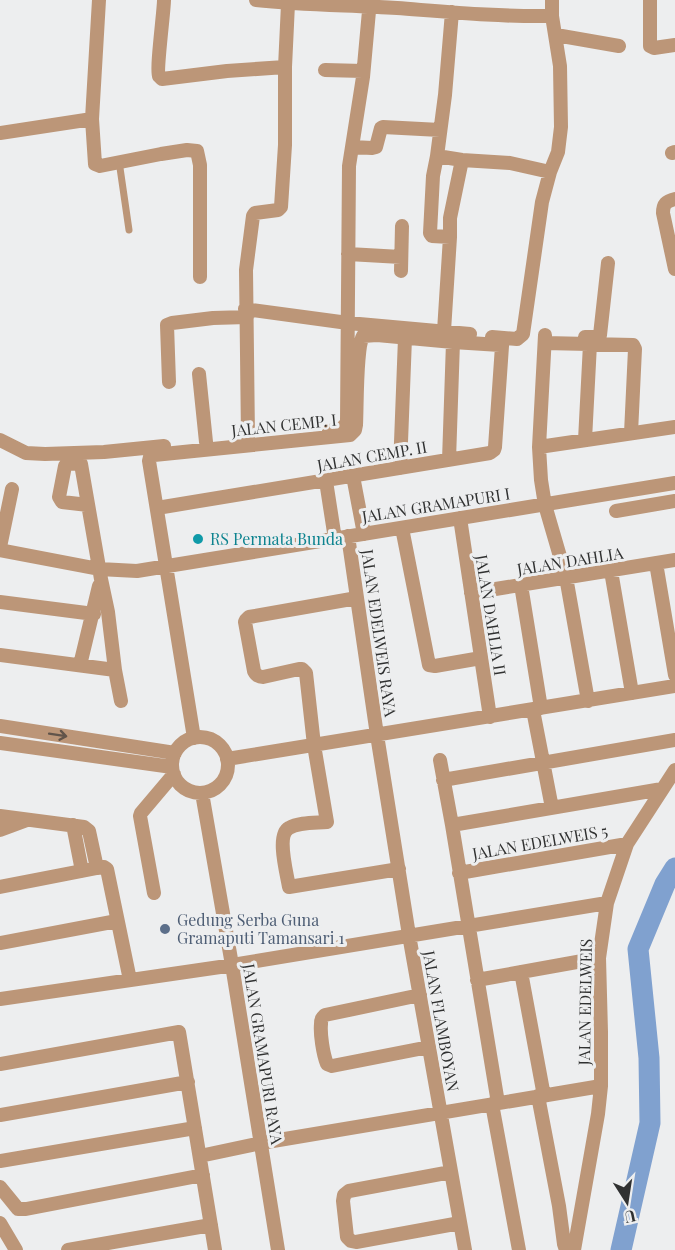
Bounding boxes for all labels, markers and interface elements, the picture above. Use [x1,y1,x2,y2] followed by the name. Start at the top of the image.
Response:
[229,409,338,441] street label: JALAN CEMP. I
[314,436,428,476] street label: JALAN CEMP. II
[359,482,512,527] street label: JALAN GRAMAPURI I
[210,528,343,549] place label: RS Permata Bunda
[191,532,205,546] marker: RS Permata Bunda
[514,542,625,579] street label: JALAN DAHLIA
[357,547,402,719] street label: JALAN EDELWEIS RAYA
[471,552,511,677] street label: JALAN DAHLIA II
[47,729,67,740] one-way arrow
[470,819,609,864] street label: JALAN EDELWEIS 5
[177,909,344,948] place label: Gedung Serba Guna Gramaputi Tamansari 1
[158,922,172,936] marker: Gedung Serba Guna Gramaputi Tamansari 1
[573,939,596,1066] street label: JALAN EDELWEIS
[419,948,464,1093] street label: JALAN FLAMBOYAN
[239,961,288,1147] street label: JALAN GRAMAPURI RAYA
[597,1172,657,1232] north arrow
[623,1206,638,1229] text: U

